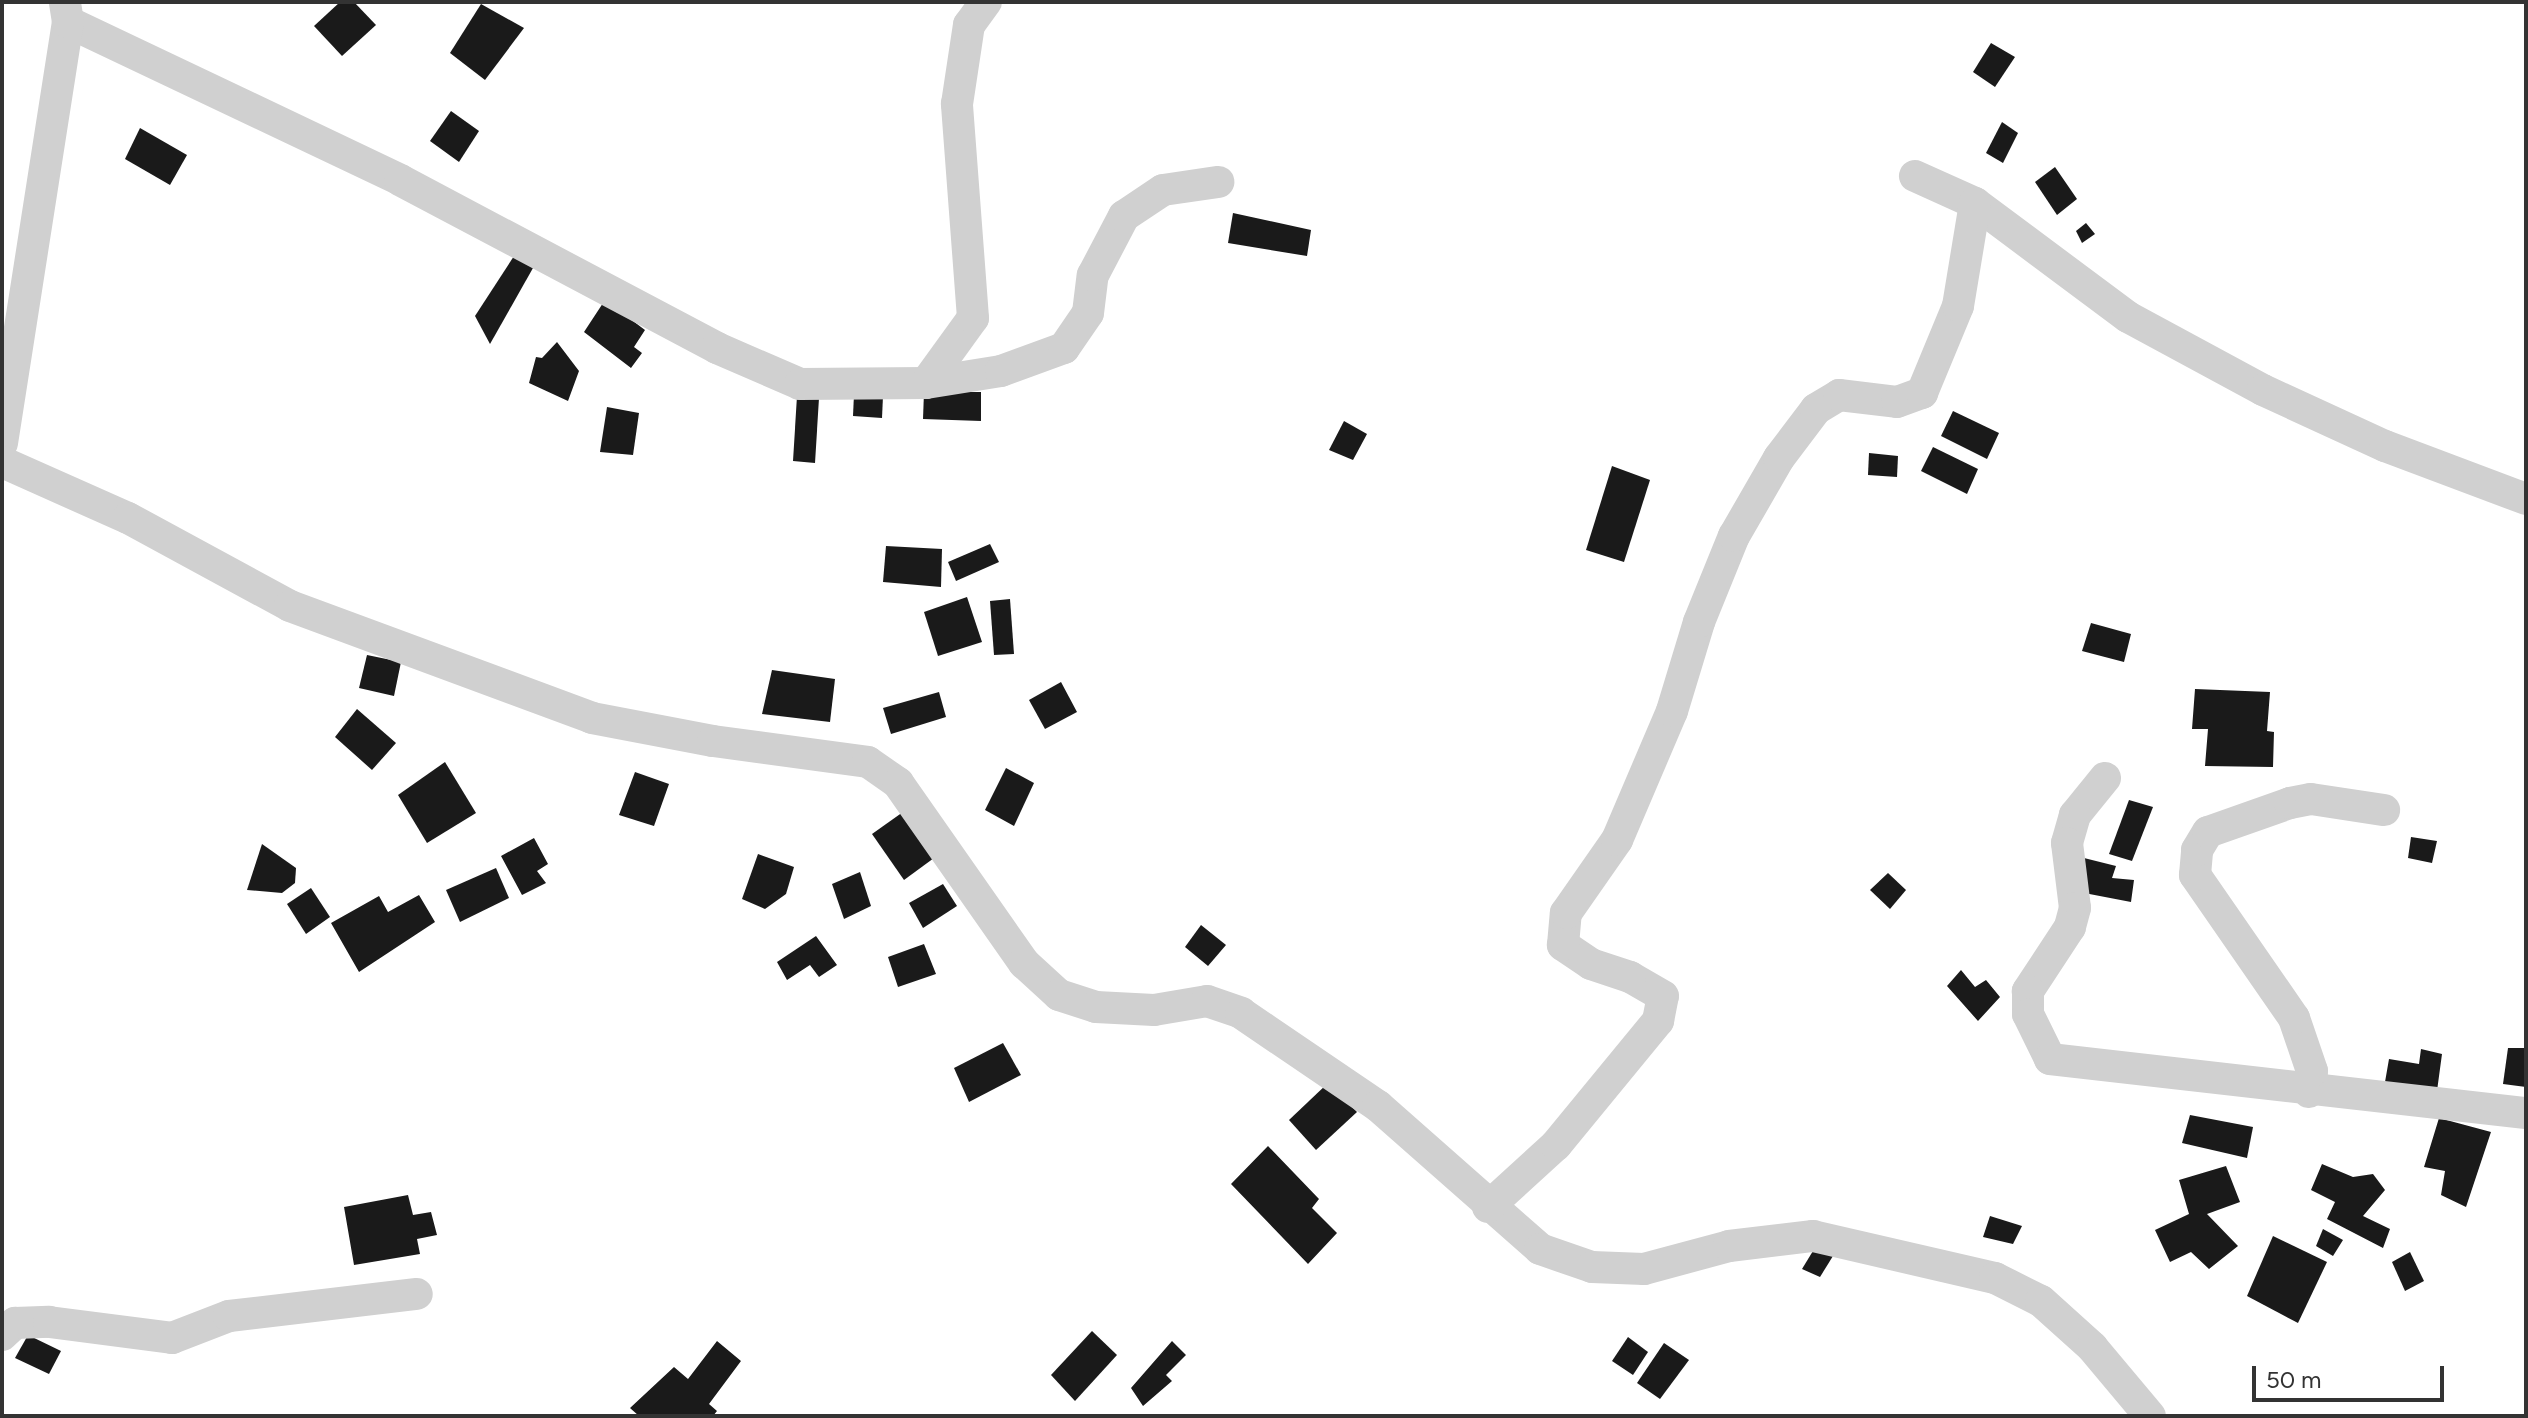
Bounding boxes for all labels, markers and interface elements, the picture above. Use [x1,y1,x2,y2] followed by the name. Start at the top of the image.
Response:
[2256,1350,2448,1400] scale bar
[2266,1365,2322,1394] text: 50 m

